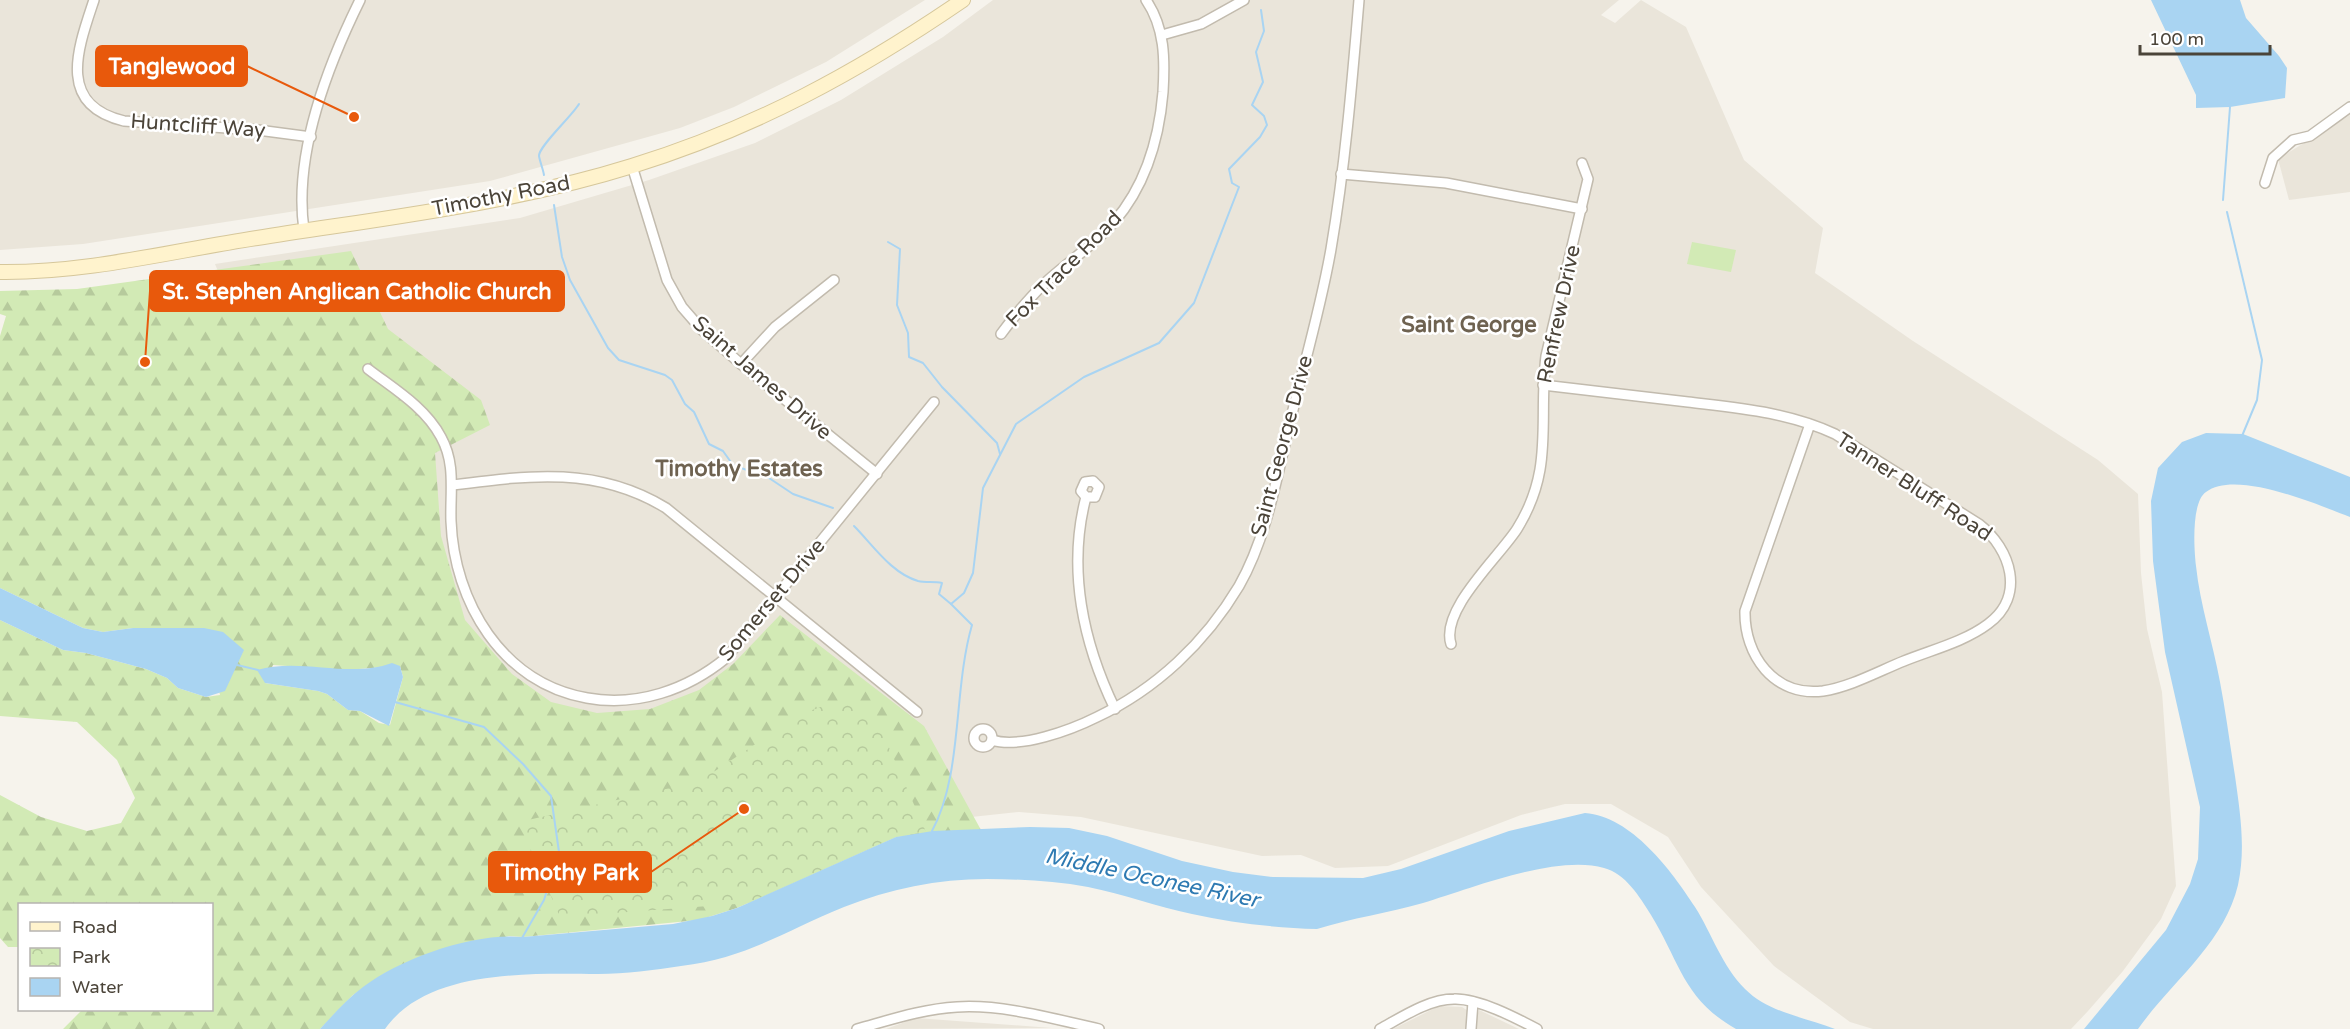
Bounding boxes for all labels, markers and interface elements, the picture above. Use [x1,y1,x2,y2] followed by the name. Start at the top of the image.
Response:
[2140,18,2270,56] scale bar
[2149,28,2204,50] text: 100 m
[96,46,247,86] callout: Tanglewood
[107,54,236,80] text: Tanglewood
[130,109,266,143] street label: Huntcliff Way
[430,170,572,222] street label: Timothy Road
[1001,206,1127,332] street label: Fox Trace Road
[1532,242,1586,385] street label: Renfrew Drive
[150,271,564,311] callout: St. Stephen Anglican Catholic Church
[162,279,552,305] text: St. Stephen Anglican Catholic Church
[687,311,837,445] street label: Saint James Drive
[1401,312,1537,338] district label: Saint George
[1246,353,1318,539] street label: Saint George Drive
[1831,427,1997,547] street label: Tanner Bluff Road
[654,456,823,482] district label: Timothy Estates
[714,534,831,666] street label: Somerset Drive
[1043,843,1264,914] water label: Middle Oconee River
[489,852,651,892] callout: Timothy Park
[500,860,639,886] text: Timothy Park
[18,903,213,1011] legend
[72,916,117,938] text: Road
[72,946,111,968] text: Park
[72,976,123,998] text: Water

